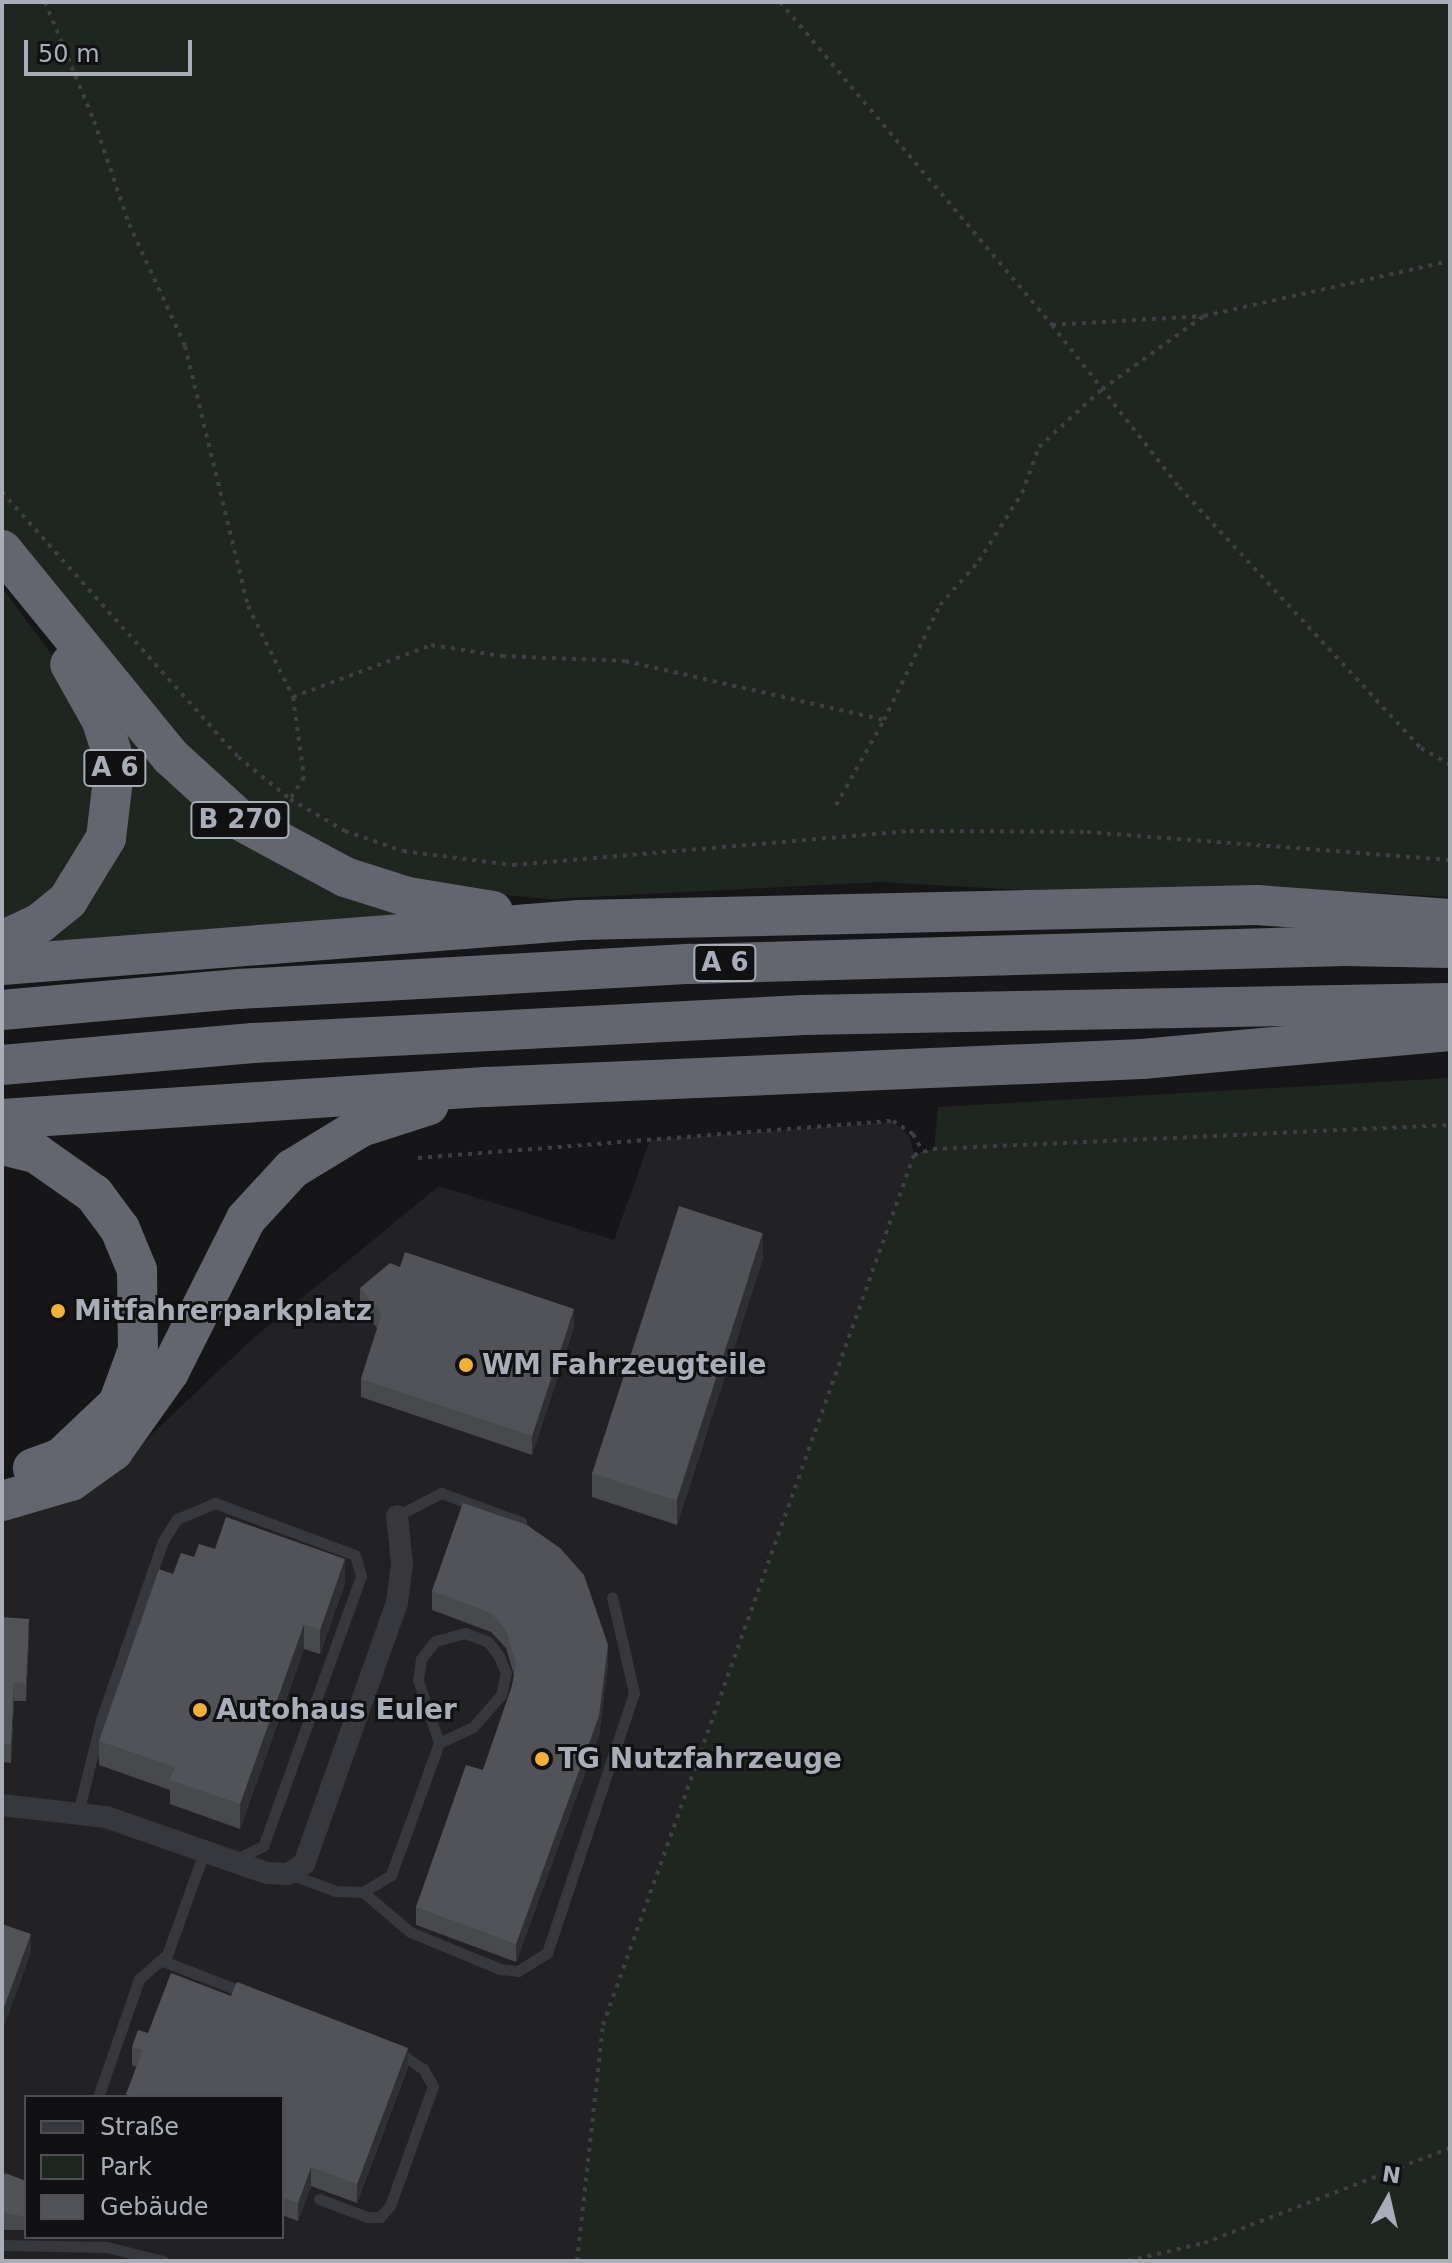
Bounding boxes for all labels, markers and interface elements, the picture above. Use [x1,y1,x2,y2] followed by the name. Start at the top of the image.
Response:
[28,24,196,74] scale bar
[38,40,100,68] text: 50 m
[83,746,147,790] road number: A 6
[190,798,290,842] road number: B 270
[693,941,757,985] road number: A 6
[74,1294,372,1328] place label: Mitfahrerparkplatz
[49,1302,67,1320] marker: Mitfahrerparkplatz
[482,1348,766,1382] place label: WM Fahrzeugteile
[457,1356,475,1374] marker: WM Fahrzeugteile
[216,1693,457,1727] place label: Autohaus Euler
[191,1701,209,1719] marker: Autohaus Euler
[558,1742,842,1776] place label: TG Nutzfahrzeuge
[533,1750,551,1768] marker: TG Nutzfahrzeuge
[24,2095,284,2239] legend
[100,2113,179,2141] text: Straße
[100,2153,152,2181] text: Park
[1348,2159,1428,2239] north arrow
[1381,2161,1402,2188] text: N
[100,2193,209,2221] text: Gebäude

